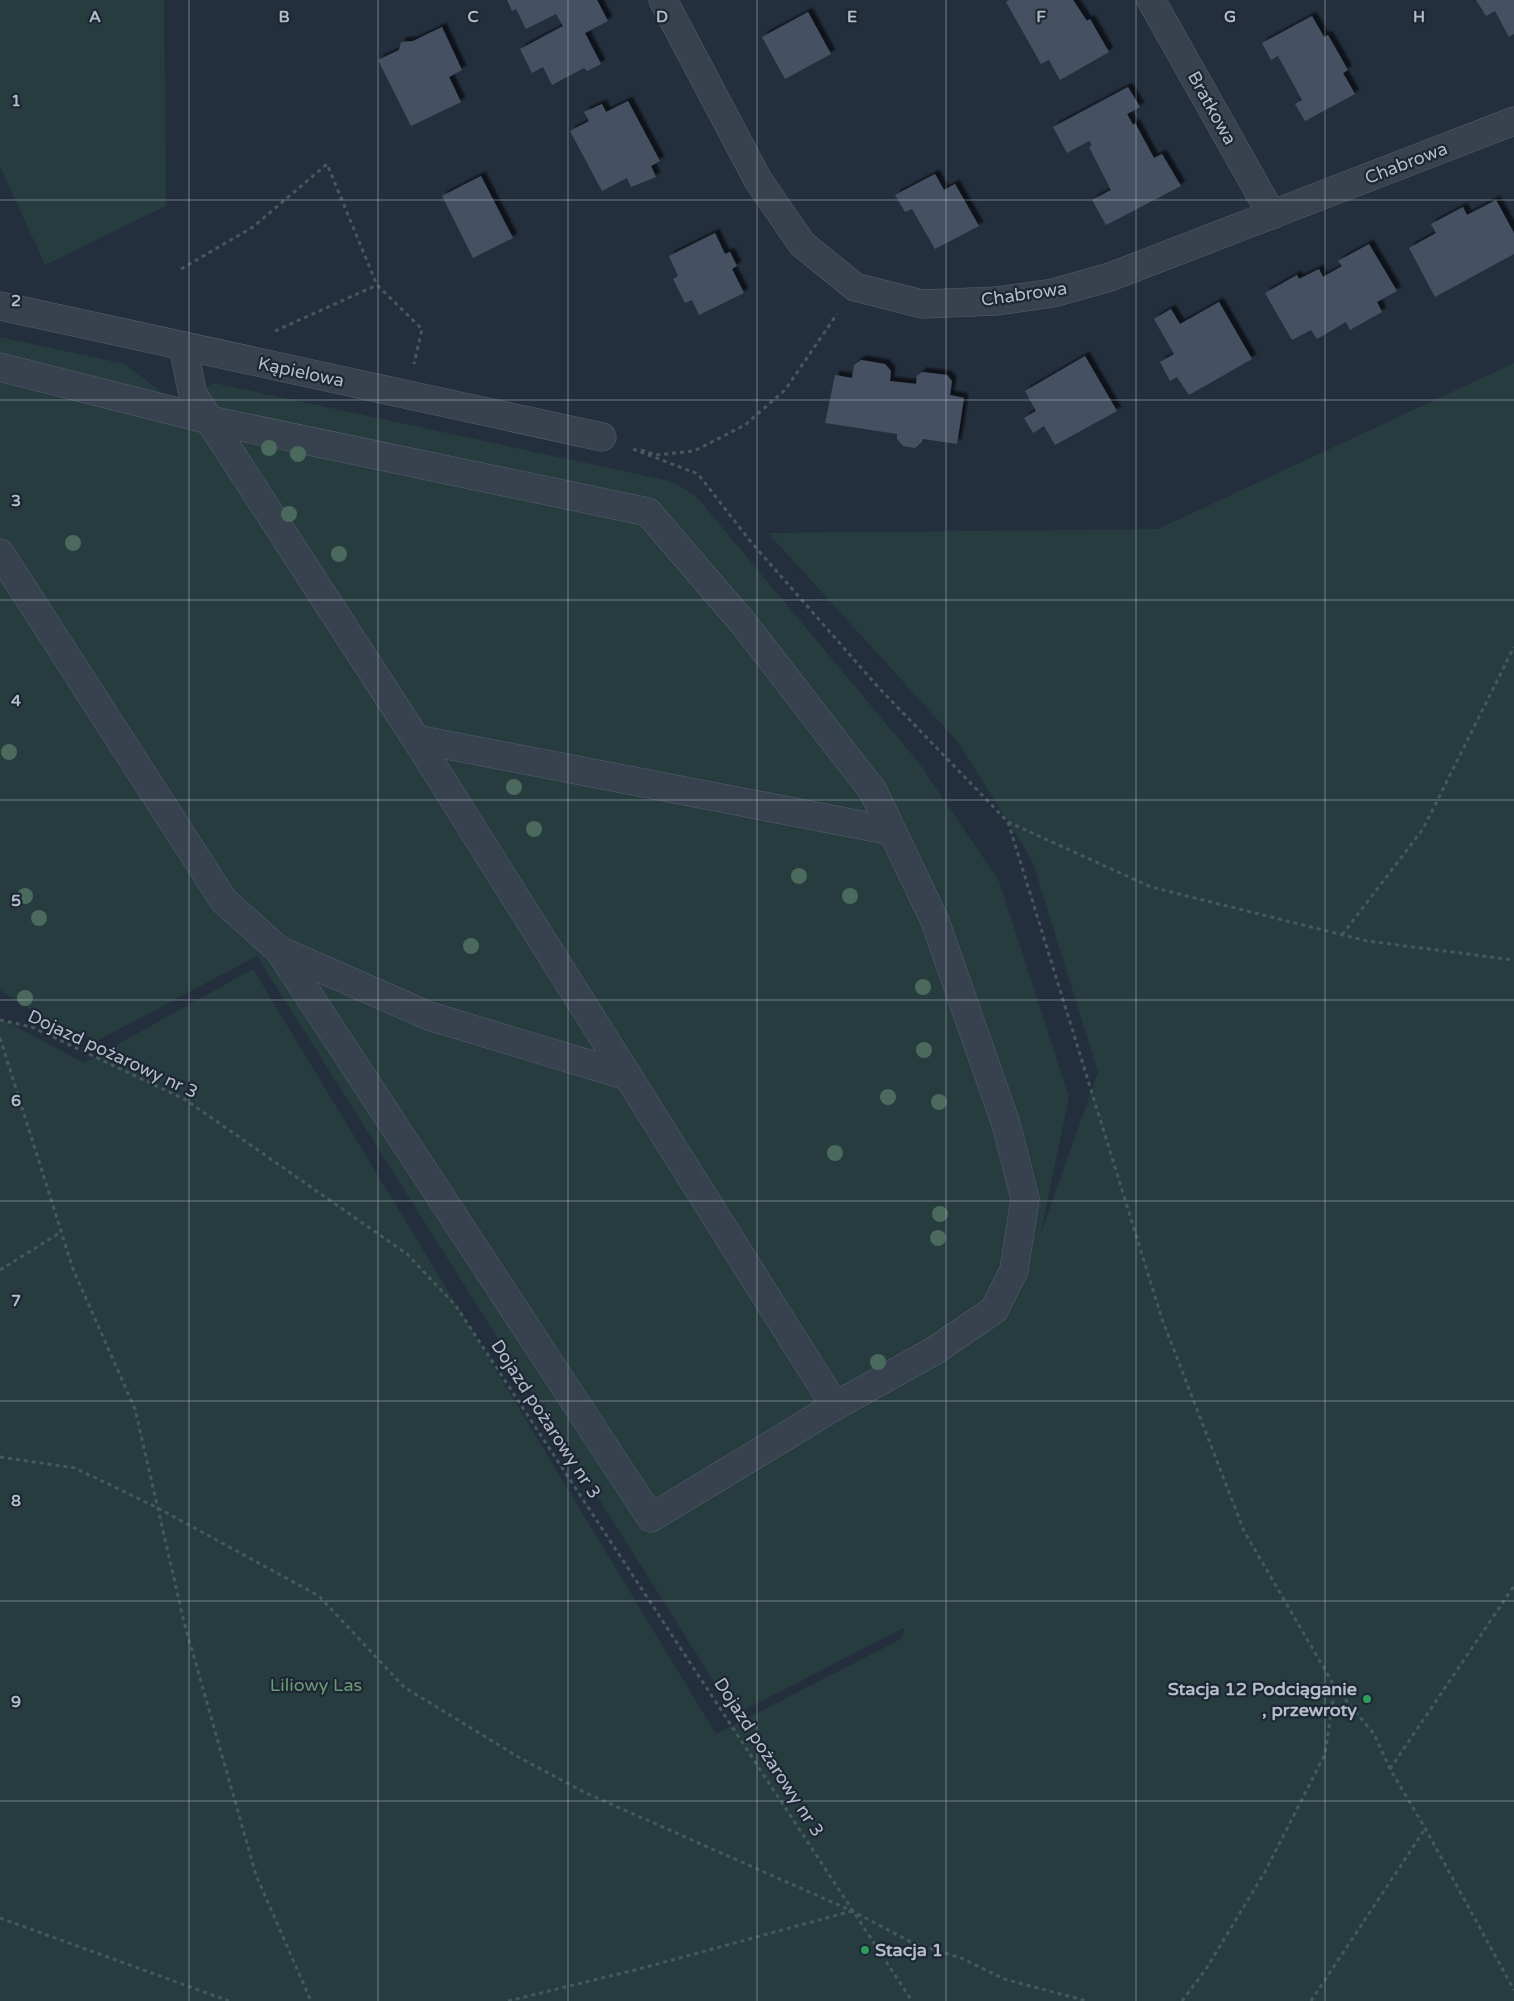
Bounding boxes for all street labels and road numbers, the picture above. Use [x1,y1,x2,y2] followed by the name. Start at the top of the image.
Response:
[1183,67,1241,149] street label: Bratkowa
[1362,137,1450,189] street label: Chabrowa
[980,277,1068,311] street label: Chabrowa
[256,352,346,392] street label: Kąpielowa
[24,1005,202,1103] street label: Dojazd pożarowy nr 3
[486,1335,606,1503] street label: Dojazd pożarowy nr 3
[709,1673,829,1841] street label: Dojazd pożarowy nr 3

